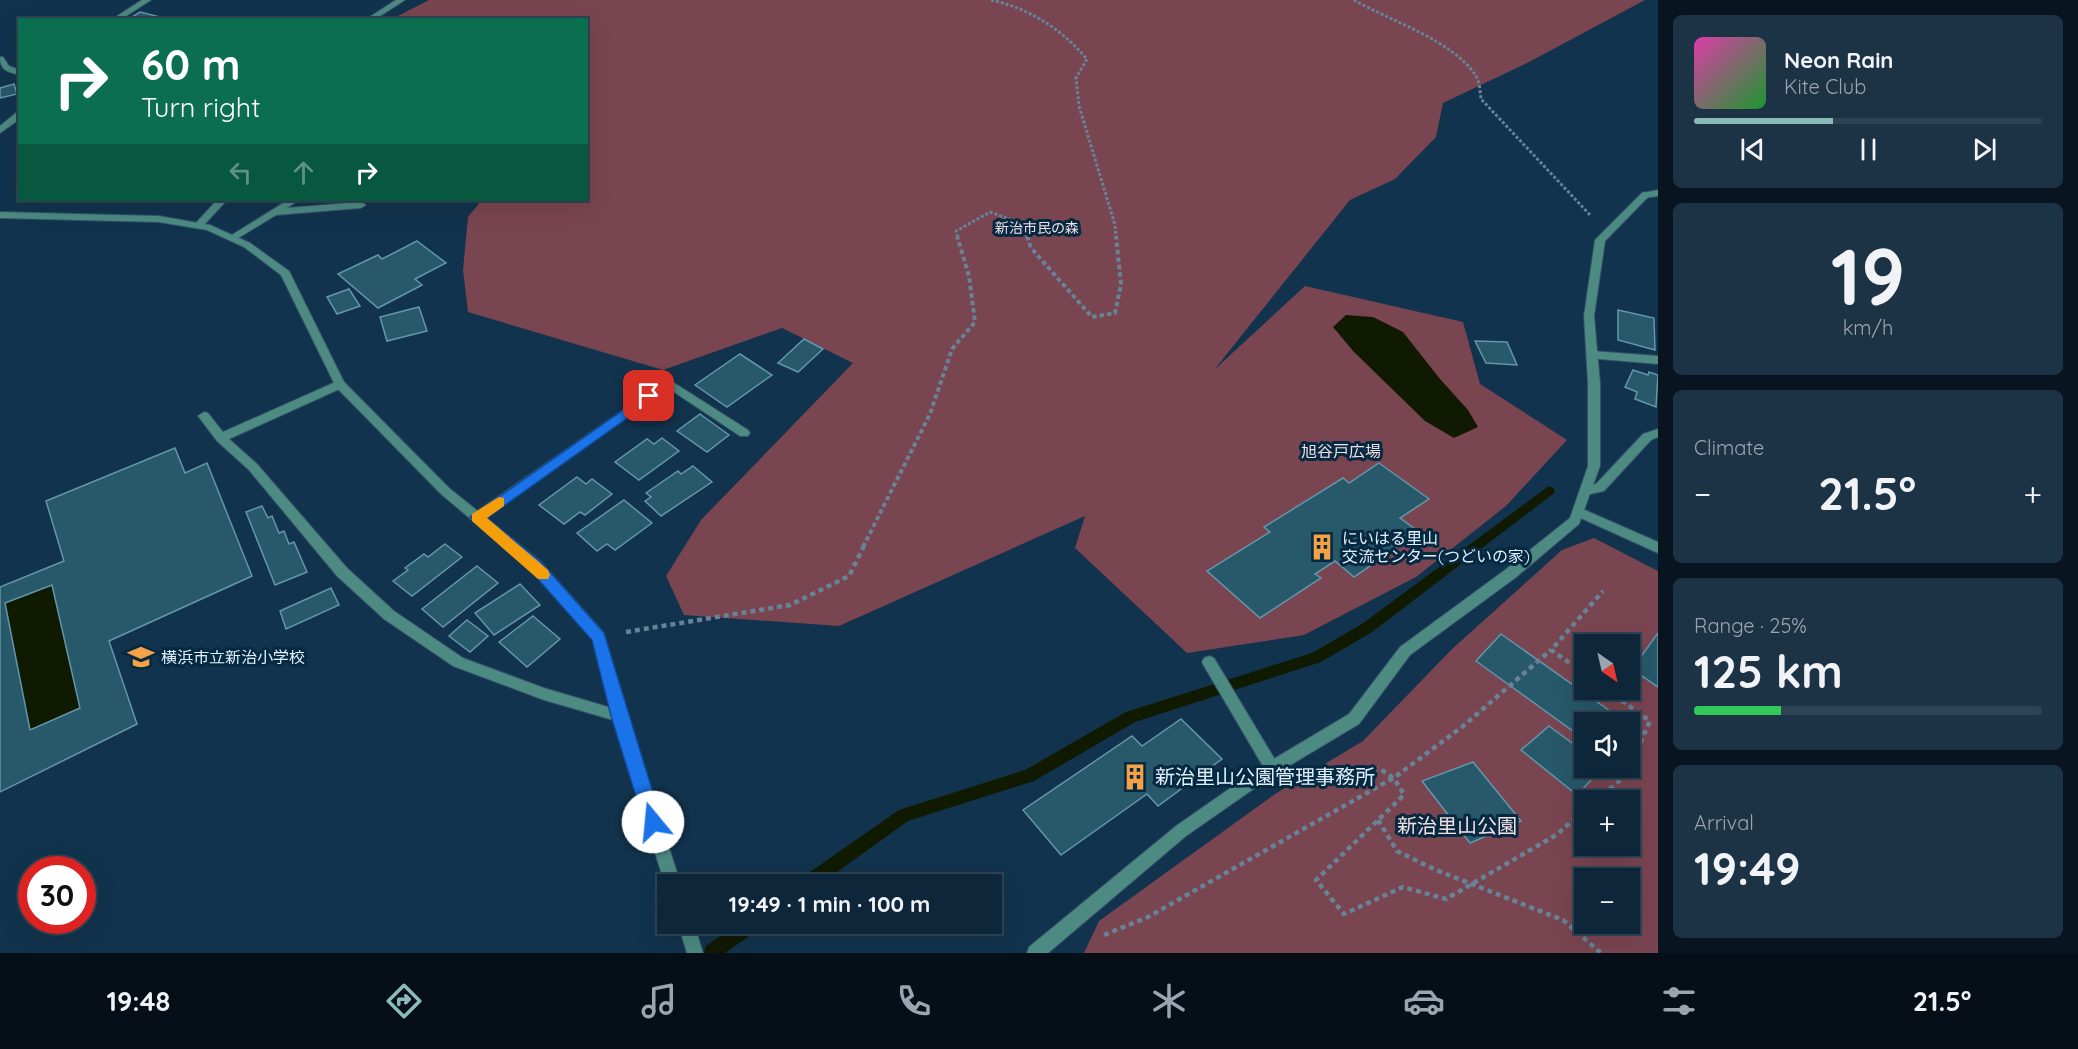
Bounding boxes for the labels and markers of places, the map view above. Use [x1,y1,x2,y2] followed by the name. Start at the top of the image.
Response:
[623,370,674,421] pin
[1342,528,1530,566] place label: にいはる里山 交流センター(つどいの家)
[1307,532,1337,562] building icon: にいはる里山 交流センター(つどいの家)
[126,642,156,672] school or university icon: 横浜市立新治小学校
[161,647,305,667] place label: 横浜市立新治小学校
[1120,762,1150,792] building icon: 新治里山公園管理事務所
[1155,764,1375,789] place label: 新治里山公園管理事務所

